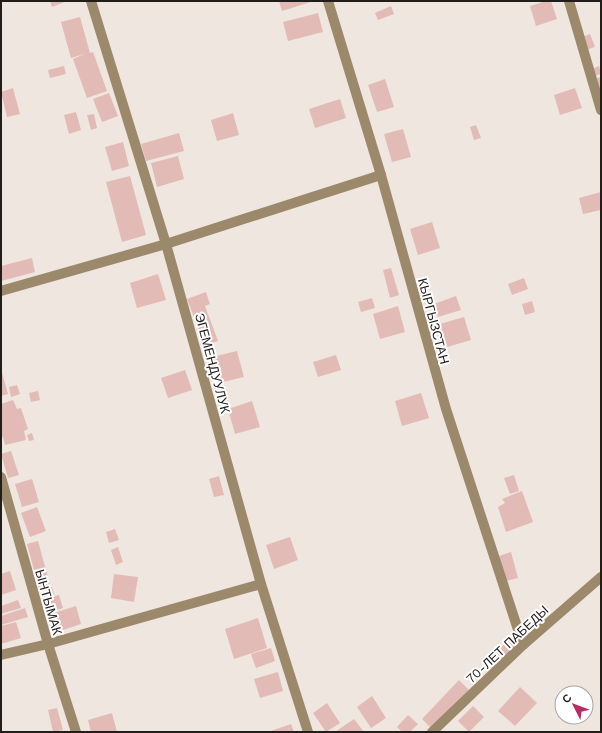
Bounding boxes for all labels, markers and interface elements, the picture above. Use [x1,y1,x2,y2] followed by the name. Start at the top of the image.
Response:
[415,276,452,366] street label: КЫРГЫЗСТАН
[192,311,233,415] street label: ЭГЕМЕНДУУЛУК
[32,568,65,637] street label: ЫНТЫМАК
[463,602,552,686] street label: 70-ЛЕТ ПАБЕДЫ
[554,685,594,725] north arrow
[559,691,574,706] text: С

